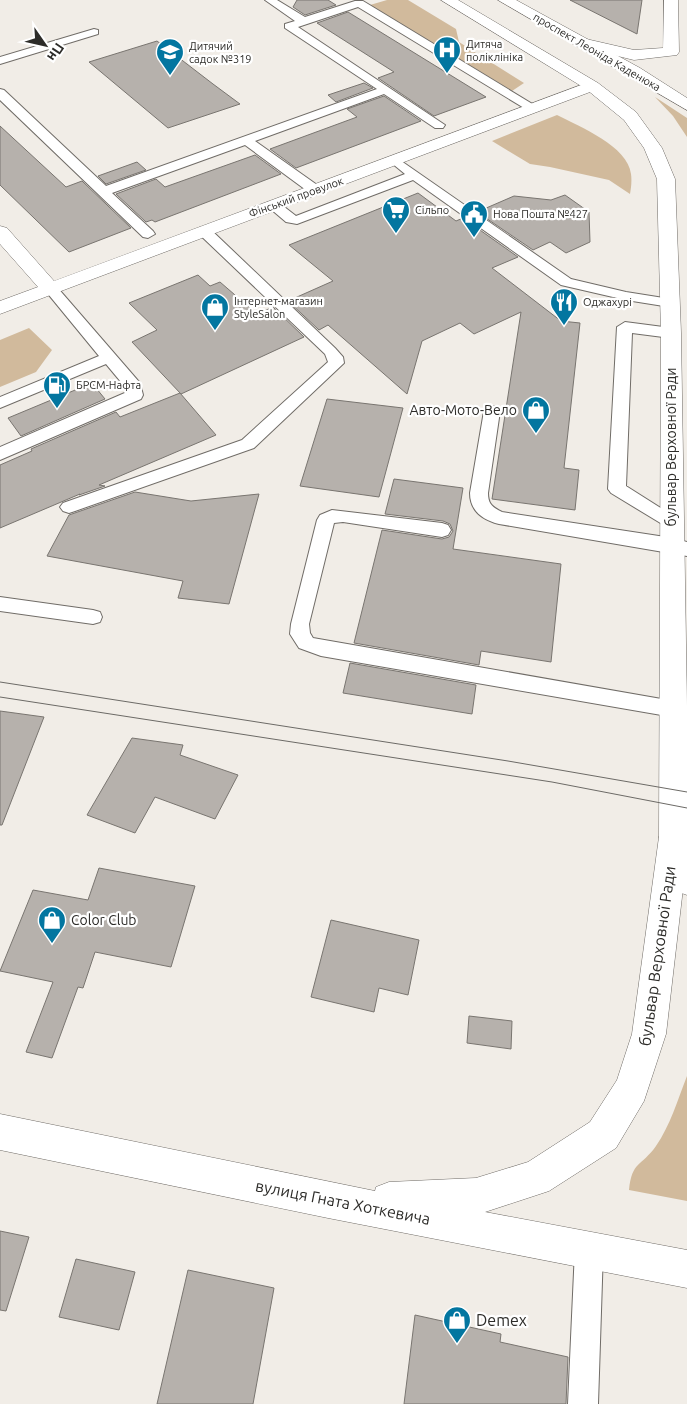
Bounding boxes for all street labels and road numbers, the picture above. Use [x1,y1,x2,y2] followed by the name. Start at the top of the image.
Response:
[531,11,663,93] street label: проспект Леоніда Каденюка
[247,174,345,220] street label: Фінський провулок
[663,368,679,526] street label: бульвар Верховної Ради
[635,865,679,1047] street label: бульвар Верховної Ради
[254,1176,432,1228] street label: вулиця Гната Хоткевича

